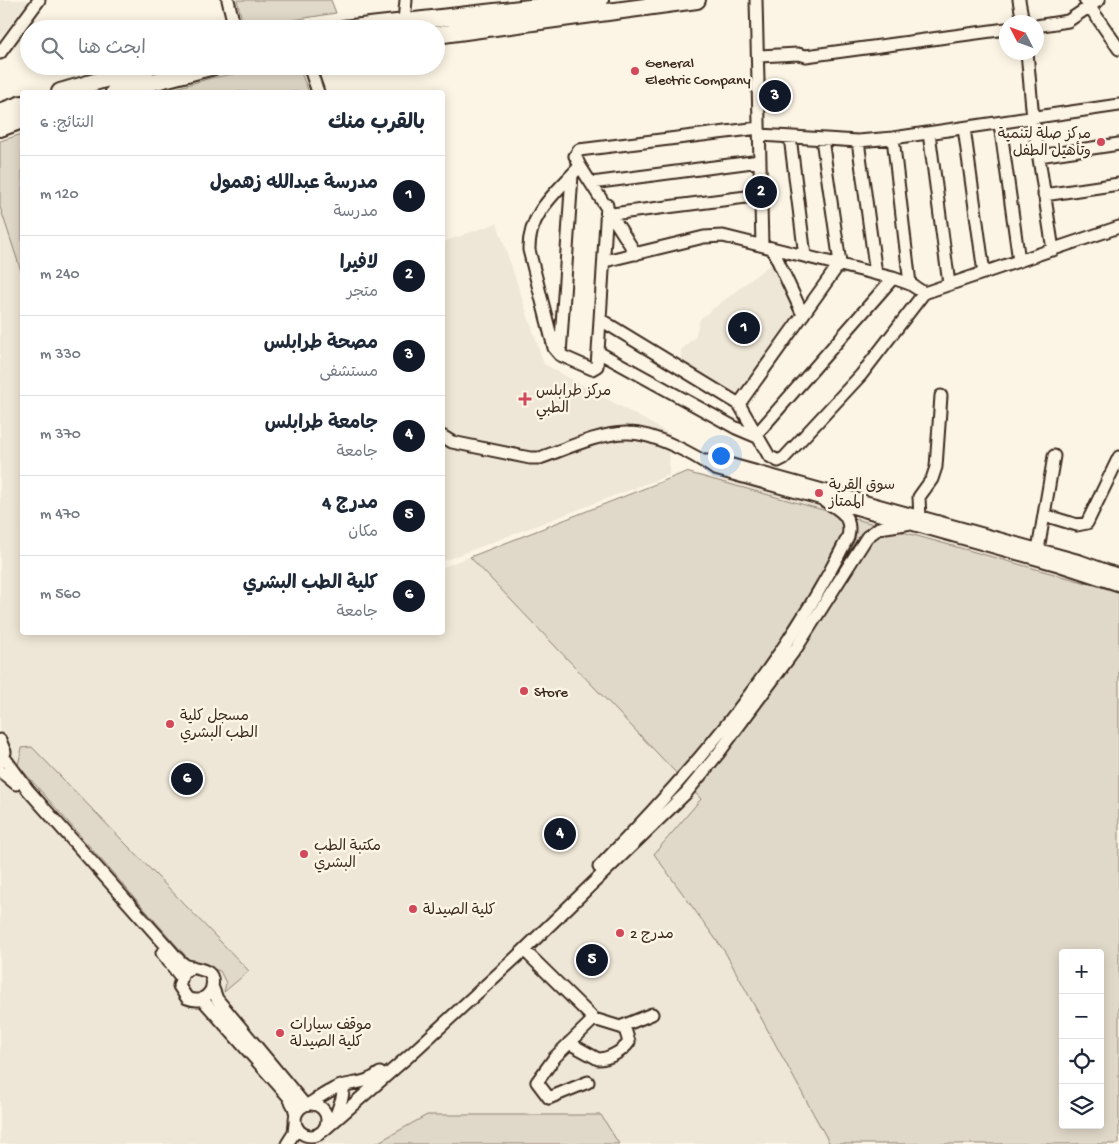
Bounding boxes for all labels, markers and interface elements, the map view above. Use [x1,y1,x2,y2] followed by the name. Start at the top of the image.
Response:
[999,15,1044,60] north arrow
[20,20,445,75] search box
[38,34,66,62] icon: search
[78,38,146,61] text: ابحث هنا
[645,55,751,90] place label: General Electric Company
[629,65,641,77] marker: General Electric Company
[759,77,791,115] pin: 3
[328,112,425,137] text: بالقرب منك
[40,115,94,134] text: النتائج: 6
[998,126,1091,161] place label: مركز صلة لتنمية وتأهيل الطفل
[1095,136,1107,148] marker: مركز صلة لتنمية وتأهيل الطفل
[210,173,378,196] text: مدرسة عبدالله زهمول
[745,173,777,211] pin: 2
[40,186,79,205] text: 120 m
[406,186,412,205] text: 1
[333,204,378,223] text: مدرسة
[340,253,378,276] text: لافيرا
[40,266,80,285] text: 240 m
[405,266,413,285] text: 2
[347,284,378,303] text: متجر
[728,309,760,347] pin: 1
[264,333,378,356] text: مصحة طرابلس
[40,346,81,365] text: 330 m
[405,346,413,365] text: 3
[319,364,378,383] text: مستشفى
[536,383,611,420] place label: مركز طرابلس الطبي
[518,392,532,406] marker: مركز طرابلس الطبي
[265,413,378,436] text: جامعة طرابلس
[40,426,81,445] text: 370 m
[405,426,413,445] text: 4
[708,443,734,469] your location
[336,444,378,463] text: جامعة
[828,477,895,512] place label: سوق القرية الممتاز
[813,487,825,499] marker: سوق القرية الممتاز
[322,493,378,516] text: مدرج 4
[40,506,80,525] text: 470 m
[405,506,413,525] text: 5
[348,524,378,543] text: مكان
[243,573,378,596] text: كلية الطب البشري
[40,586,81,605] text: 560 m
[405,586,413,605] text: 6
[336,604,378,623] text: جامعة
[534,684,568,702] place label: Store
[518,685,530,697] marker: Store
[180,708,258,743] place label: مسجل كلية الطب البشري
[164,718,176,730] marker: مسجل كلية الطب البشري
[171,760,203,798] pin: 6
[544,815,576,853] pin: 4
[314,838,381,873] place label: مكتبة الطب البشري
[298,848,310,860] marker: مكتبة الطب البشري
[423,902,495,920] place label: كلية الصيدلة
[407,903,419,915] marker: كلية الصيدلة
[630,926,674,944] place label: مدرج 2
[614,927,626,939] marker: مدرج 2
[576,941,608,979] pin: 5
[1059,949,1104,1129] map controls
[1059,949,1104,994] button: +
[1059,994,1104,1039] button: −
[290,1017,372,1052] place label: موقف سيارات كلية الصيدلة
[274,1027,286,1039] marker: موقف سيارات كلية الصيدلة
[1059,1039,1104,1084] button: locate
[1059,1084,1104,1129] button: layers

